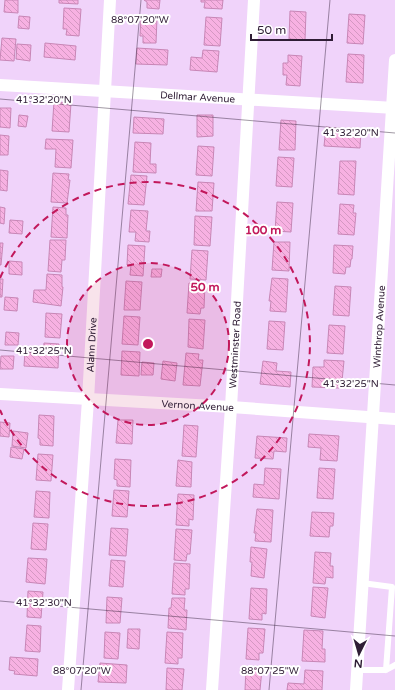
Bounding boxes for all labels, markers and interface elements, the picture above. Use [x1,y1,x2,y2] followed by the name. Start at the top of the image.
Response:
[111,14,169,26] text: 88°07'20"W
[251,16,332,42] scale bar
[257,23,286,37] text: 50 m
[160,89,236,106] street label: Dellmar Avenue
[16,94,72,106] text: 41°32'20"N
[323,127,379,139] text: 41°32'20"N
[245,223,281,237] text: 100 m
[190,280,220,294] text: 50 m
[371,285,388,369] street label: Winthrop Avenue
[227,301,244,389] street label: Westminster Road
[85,317,100,373] street label: Alann Drive
[141,337,155,351] centre of rings
[16,345,72,357] text: 41°32'25"N
[323,378,379,390] text: 41°32'25"N
[161,398,235,414] street label: Vernon Avenue
[16,597,72,609] text: 41°32'30"N
[339,634,379,674] north arrow
[353,657,363,670] text: N
[53,665,111,677] text: 88°07'20"W
[241,665,299,677] text: 88°07'25"W

